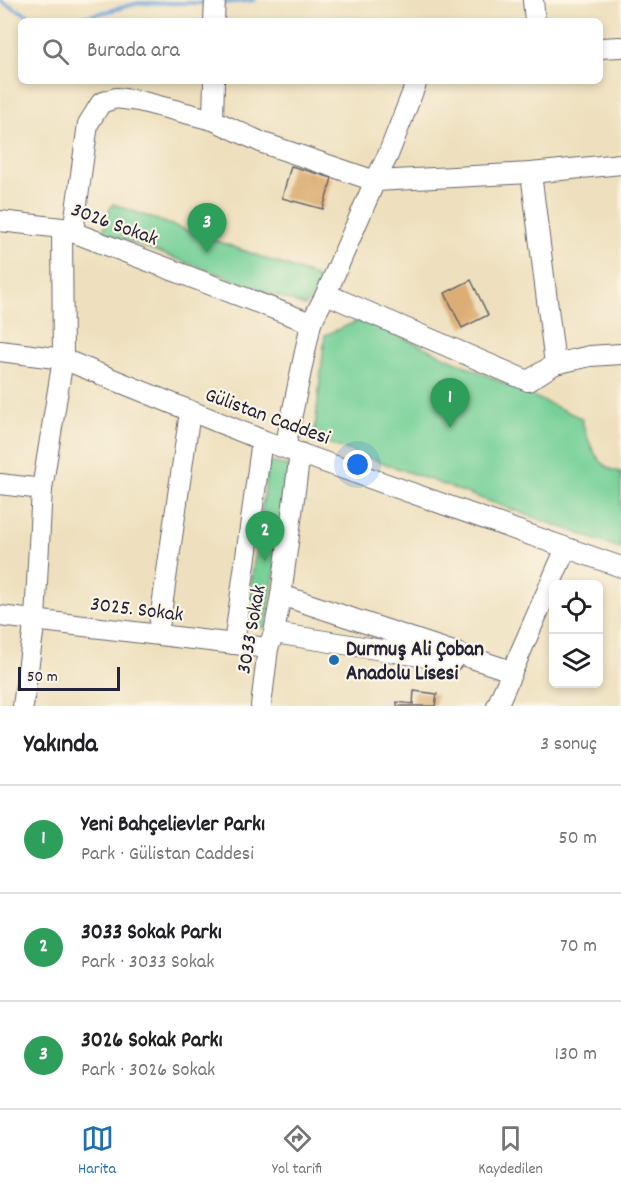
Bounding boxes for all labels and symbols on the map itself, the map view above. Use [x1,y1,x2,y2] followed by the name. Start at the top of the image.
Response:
[66,196,162,255] street label: 3026 Sokak
[188,204,226,253] pin: 3
[430,378,470,428] pin: 1
[200,381,334,454] street label: Gülistan Caddesi
[343,450,372,479] your location
[246,512,284,561] pin: 2
[230,583,276,676] street label: 3033 Sokak
[88,590,185,632] street label: 3025. Sokak
[346,636,484,690] place label: Durmuş Ali Çoban Anadolu Lisesi
[327,653,341,667] marker: Durmuş Ali Çoban Anadolu Lisesi
[18,664,120,692] scale bar

